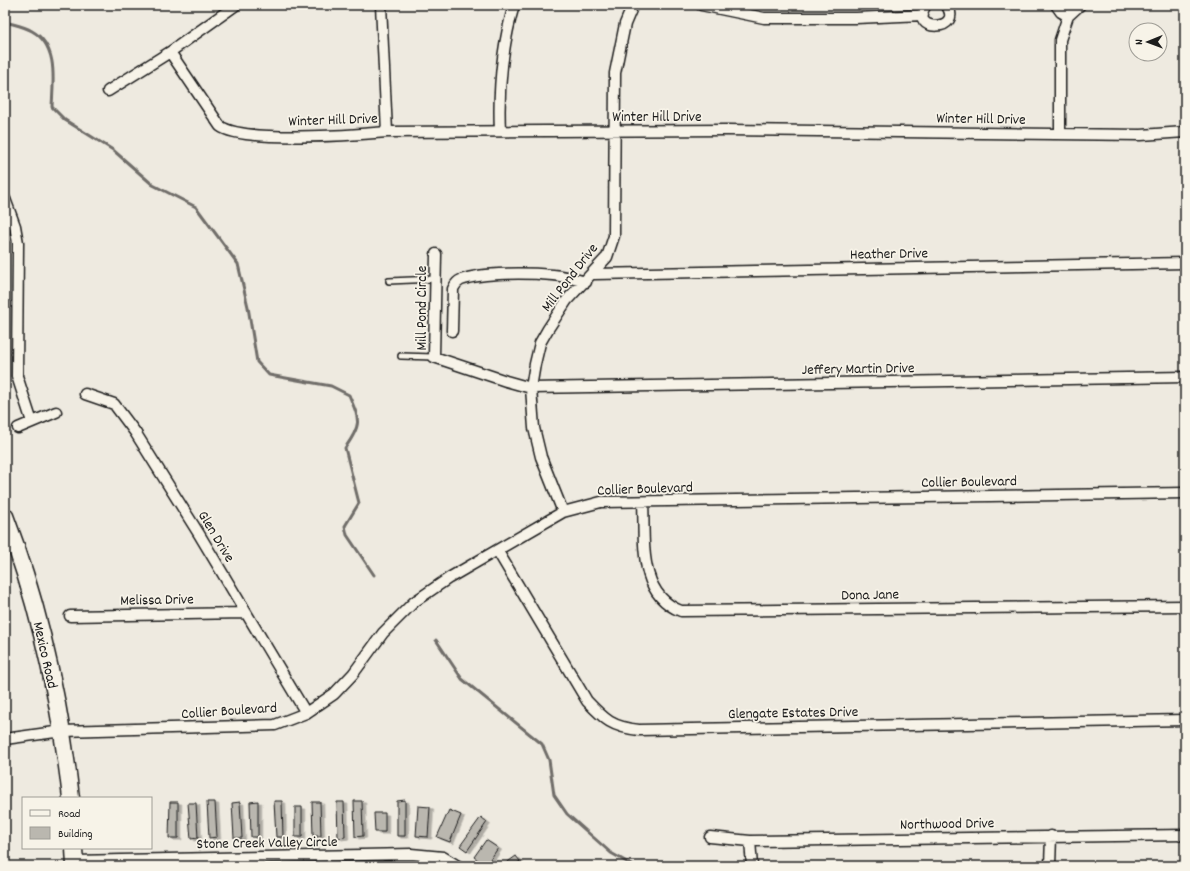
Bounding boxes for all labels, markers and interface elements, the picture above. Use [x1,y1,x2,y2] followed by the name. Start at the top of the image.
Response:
[1128,22,1168,62] north arrow
[1132,39,1148,45] text: N
[612,107,702,129] street label: Winter Hill Drive
[288,108,378,134] street label: Winter Hill Drive
[936,108,1026,132] street label: Winter Hill Drive
[537,239,605,317] street label: Mill Pond Drive
[850,243,929,267] street label: Heather Drive
[412,265,434,350] street label: Mill Pond Circle
[801,358,915,382] street label: Jeffery Martin Drive
[921,471,1017,495] street label: Collier Boulevard
[597,477,693,503] street label: Collier Boulevard
[191,507,240,567] street label: Glen Drive
[841,584,900,608] street label: Dona Jane
[120,589,194,613] street label: Melissa Drive
[26,620,62,691] street label: Mexico Road
[181,698,278,726] street label: Collier Boulevard
[728,702,859,726] street label: Glengate Estates Drive
[22,797,152,849] legend
[58,806,80,823] text: Road
[900,813,995,837] street label: Northwood Drive
[58,826,93,843] text: Building
[196,832,338,856] street label: Stone Creek Valley Circle

